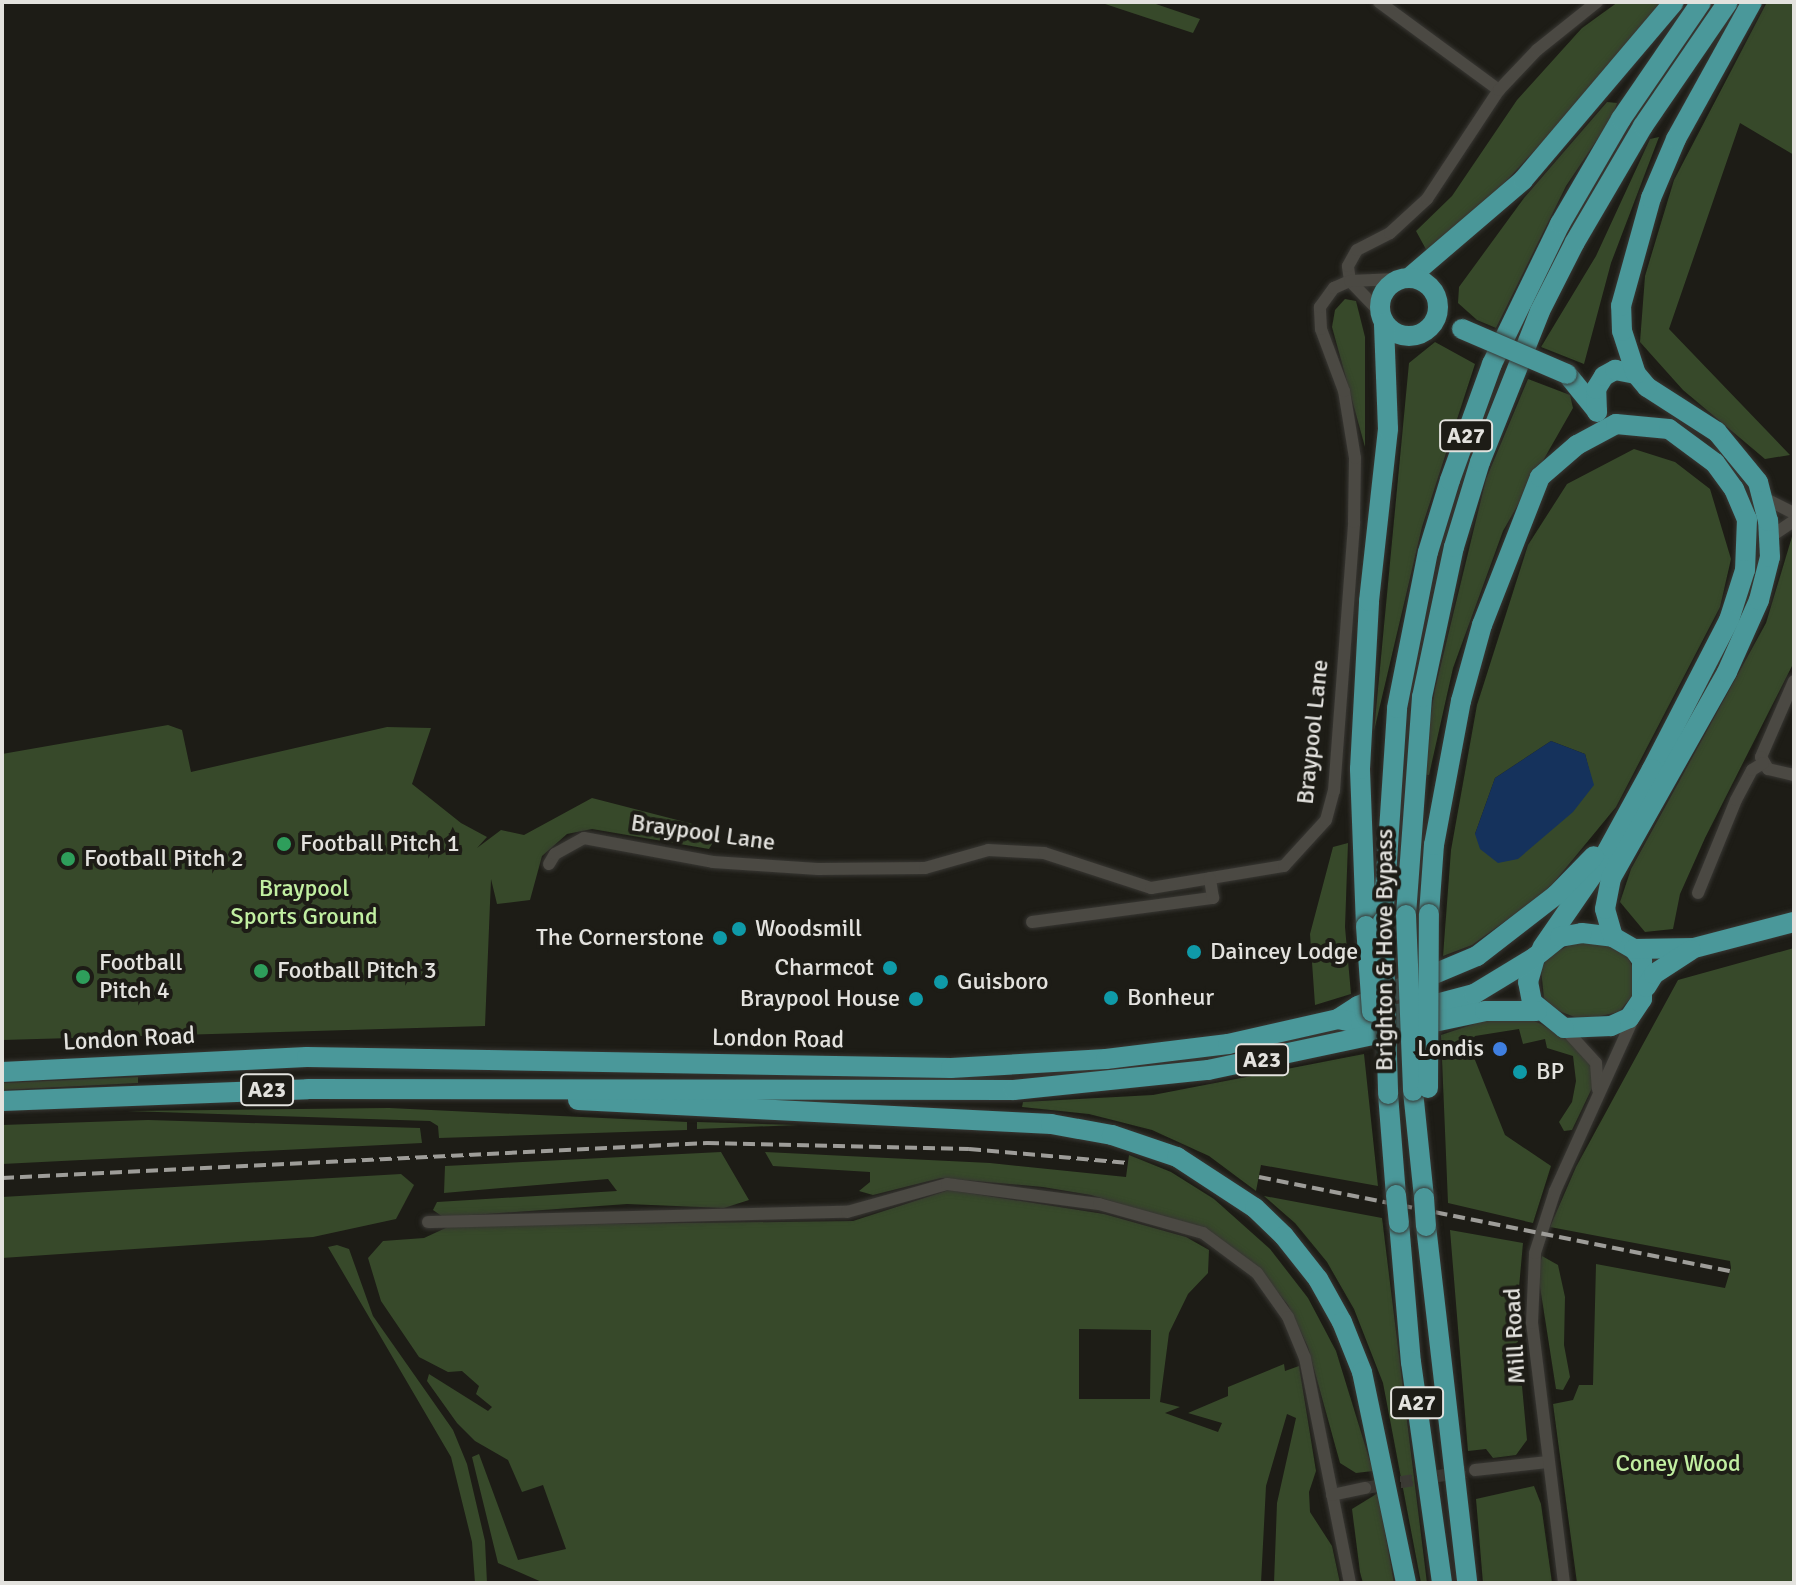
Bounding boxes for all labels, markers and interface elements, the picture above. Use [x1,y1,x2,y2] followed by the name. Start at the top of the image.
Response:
[1438,418,1494,454] road number: A27
[1291,658,1335,806] street label: Braypool Lane
[629,809,777,857] street label: Braypool Lane
[1371,829,1399,1071] street label: Brighton & Hove Bypass
[300,830,460,858] place label: Football Pitch 1
[275,835,293,853] marker: Football Pitch 1
[84,845,244,873] place label: Football Pitch 2
[59,850,77,868] marker: Football Pitch 2
[230,875,378,931] park label: Braypool Sports Ground
[755,915,862,943] place label: Woodsmill
[730,920,748,938] marker: Woodsmill
[536,924,704,952] place label: The Cornerstone
[711,929,729,947] marker: The Cornerstone
[1210,938,1358,966] place label: Daincey Lodge
[1185,943,1203,961] marker: Daincey Lodge
[99,949,183,1005] place label: Football Pitch 4
[774,954,874,982] place label: Charmcot
[277,957,437,985] place label: Football Pitch 3
[881,959,899,977] marker: Charmcot
[252,962,270,980] marker: Football Pitch 3
[74,968,92,986] marker: Football Pitch 4
[957,968,1048,996] place label: Guisboro
[932,973,950,991] marker: Guisboro
[1127,984,1214,1012] place label: Bonheur
[740,985,900,1013] place label: Braypool House
[1102,989,1120,1007] marker: Bonheur
[907,990,925,1008] marker: Braypool House
[62,1021,196,1057] street label: London Road
[712,1023,844,1055] street label: London Road
[1417,1035,1484,1063] place label: Londis
[1491,1040,1509,1058] marker: Londis
[1234,1042,1290,1078] road number: A23
[1536,1058,1564,1086] place label: BP
[1511,1063,1529,1081] marker: BP
[239,1072,295,1108] road number: A23
[1498,1287,1532,1385] street label: Mill Road
[1389,1385,1445,1421] road number: A27
[1615,1450,1741,1478] park label: Coney Wood

